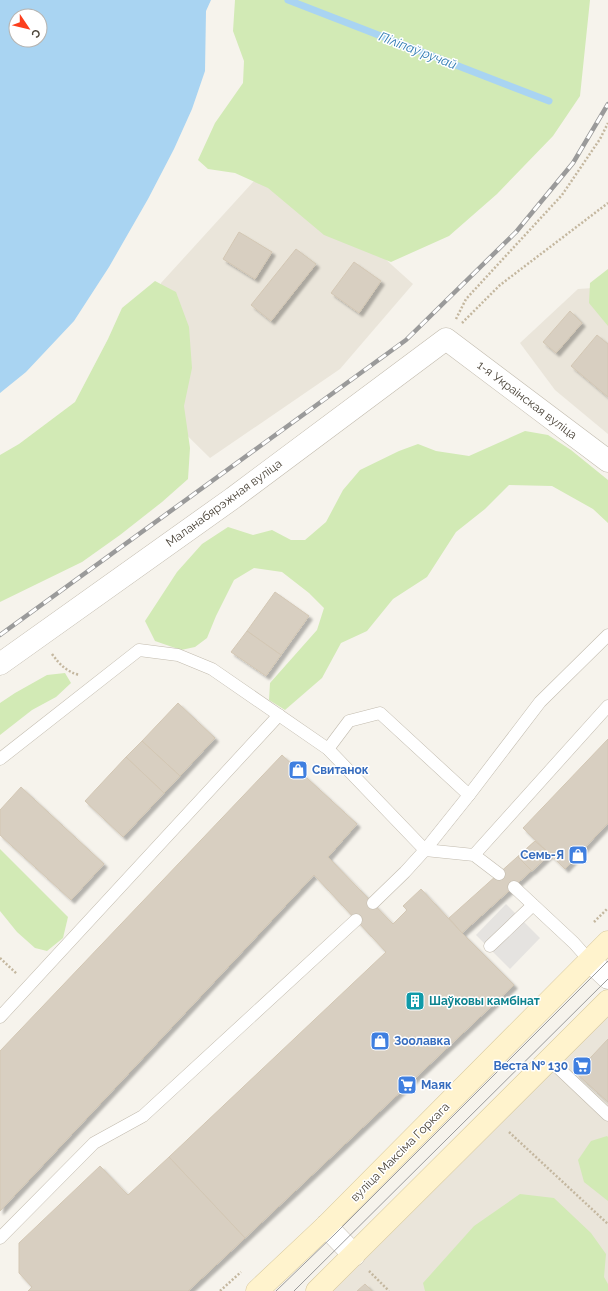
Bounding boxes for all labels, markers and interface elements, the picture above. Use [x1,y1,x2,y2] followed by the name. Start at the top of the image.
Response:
[8,8,48,48] north arrow
[28,27,43,41] text: С
[377,29,459,72] water label: Піліпаў ручай
[474,358,580,442] street label: 1-я Украінская вуліца
[163,456,285,550] street label: Маланабярэжная вуліца
[287,759,309,781] shop icon: Свитанок
[312,763,369,777] place label: Свитанок
[567,844,589,866] shop icon: Семь-Я
[520,848,564,862] place label: Семь-Я
[404,990,426,1012] building icon: Шаўковы камбінат
[429,994,540,1008] place label: Шаўковы камбінат
[369,1030,391,1052] shop icon: Зоолавка
[394,1034,450,1048] place label: Зоолавка
[571,1055,593,1077] supermarket icon: Веста № 130
[493,1059,568,1073] place label: Веста № 130
[396,1074,418,1096] supermarket icon: Маяк
[421,1078,452,1092] place label: Маяк
[348,1100,452,1204] street label: вуліца Максіма Горкага

